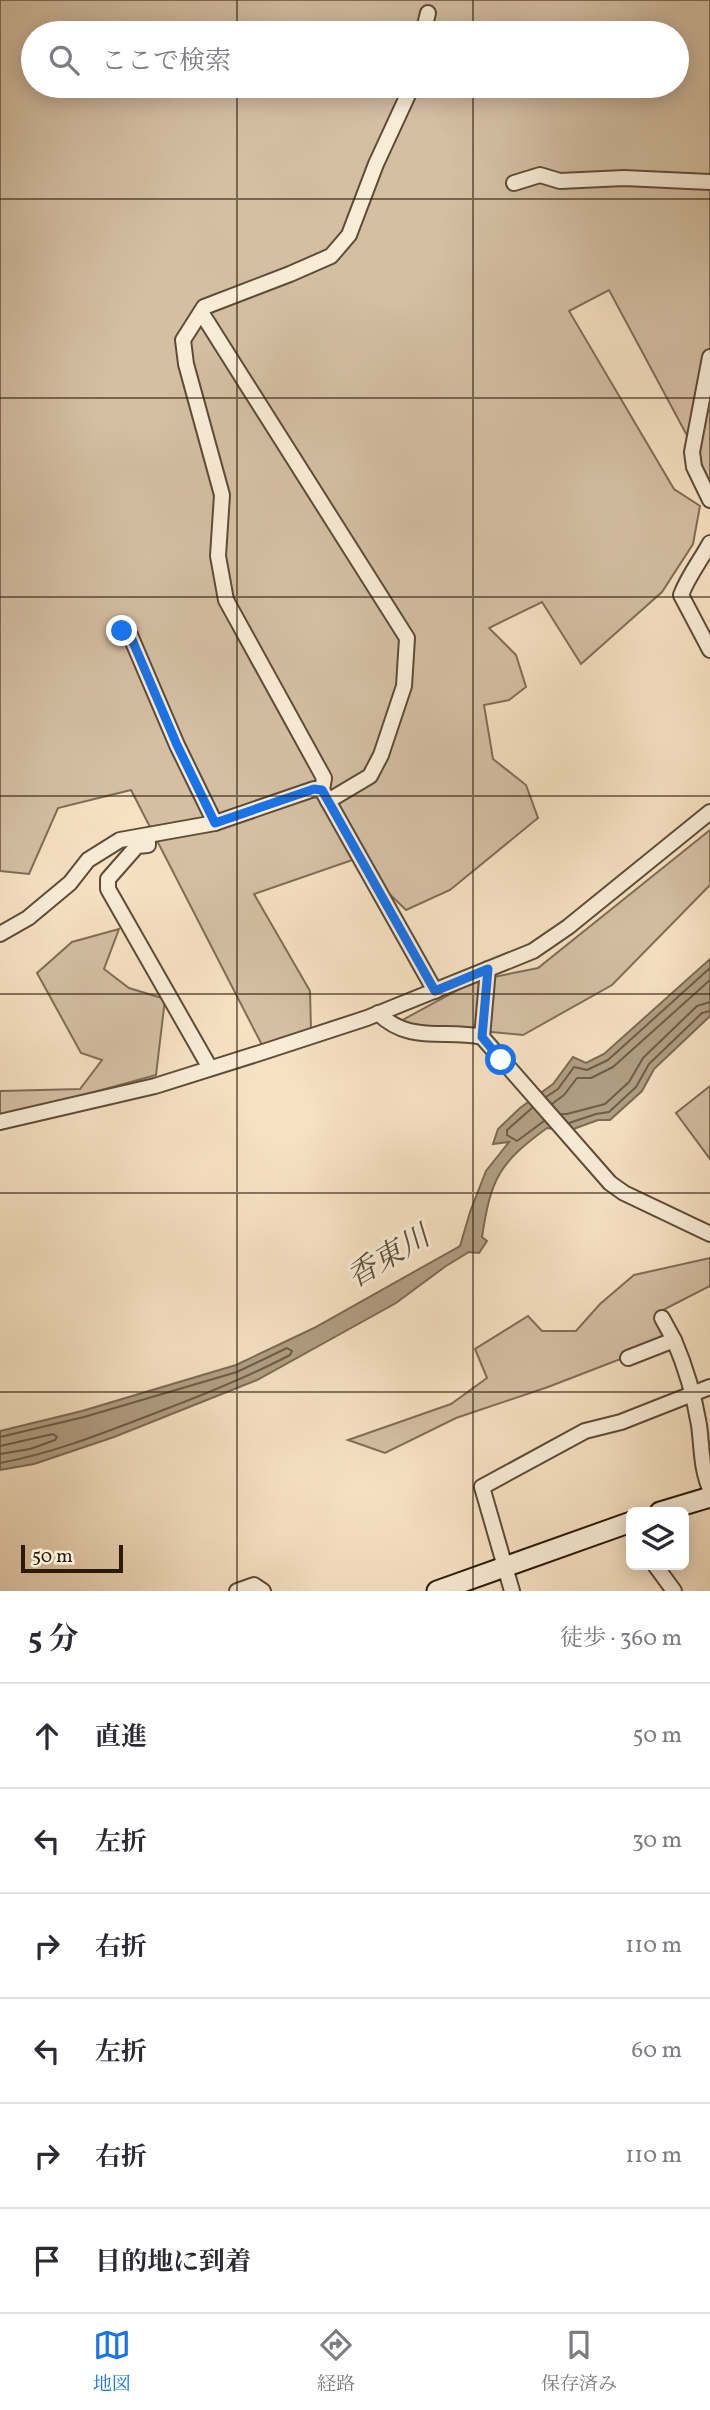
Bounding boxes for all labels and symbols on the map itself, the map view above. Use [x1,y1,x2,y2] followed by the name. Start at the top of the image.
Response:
[106,615,137,646] route end
[485,1044,516,1075] route start
[340,1215,441,1299] water label: 香東川
[21,1542,122,1574] scale bar

